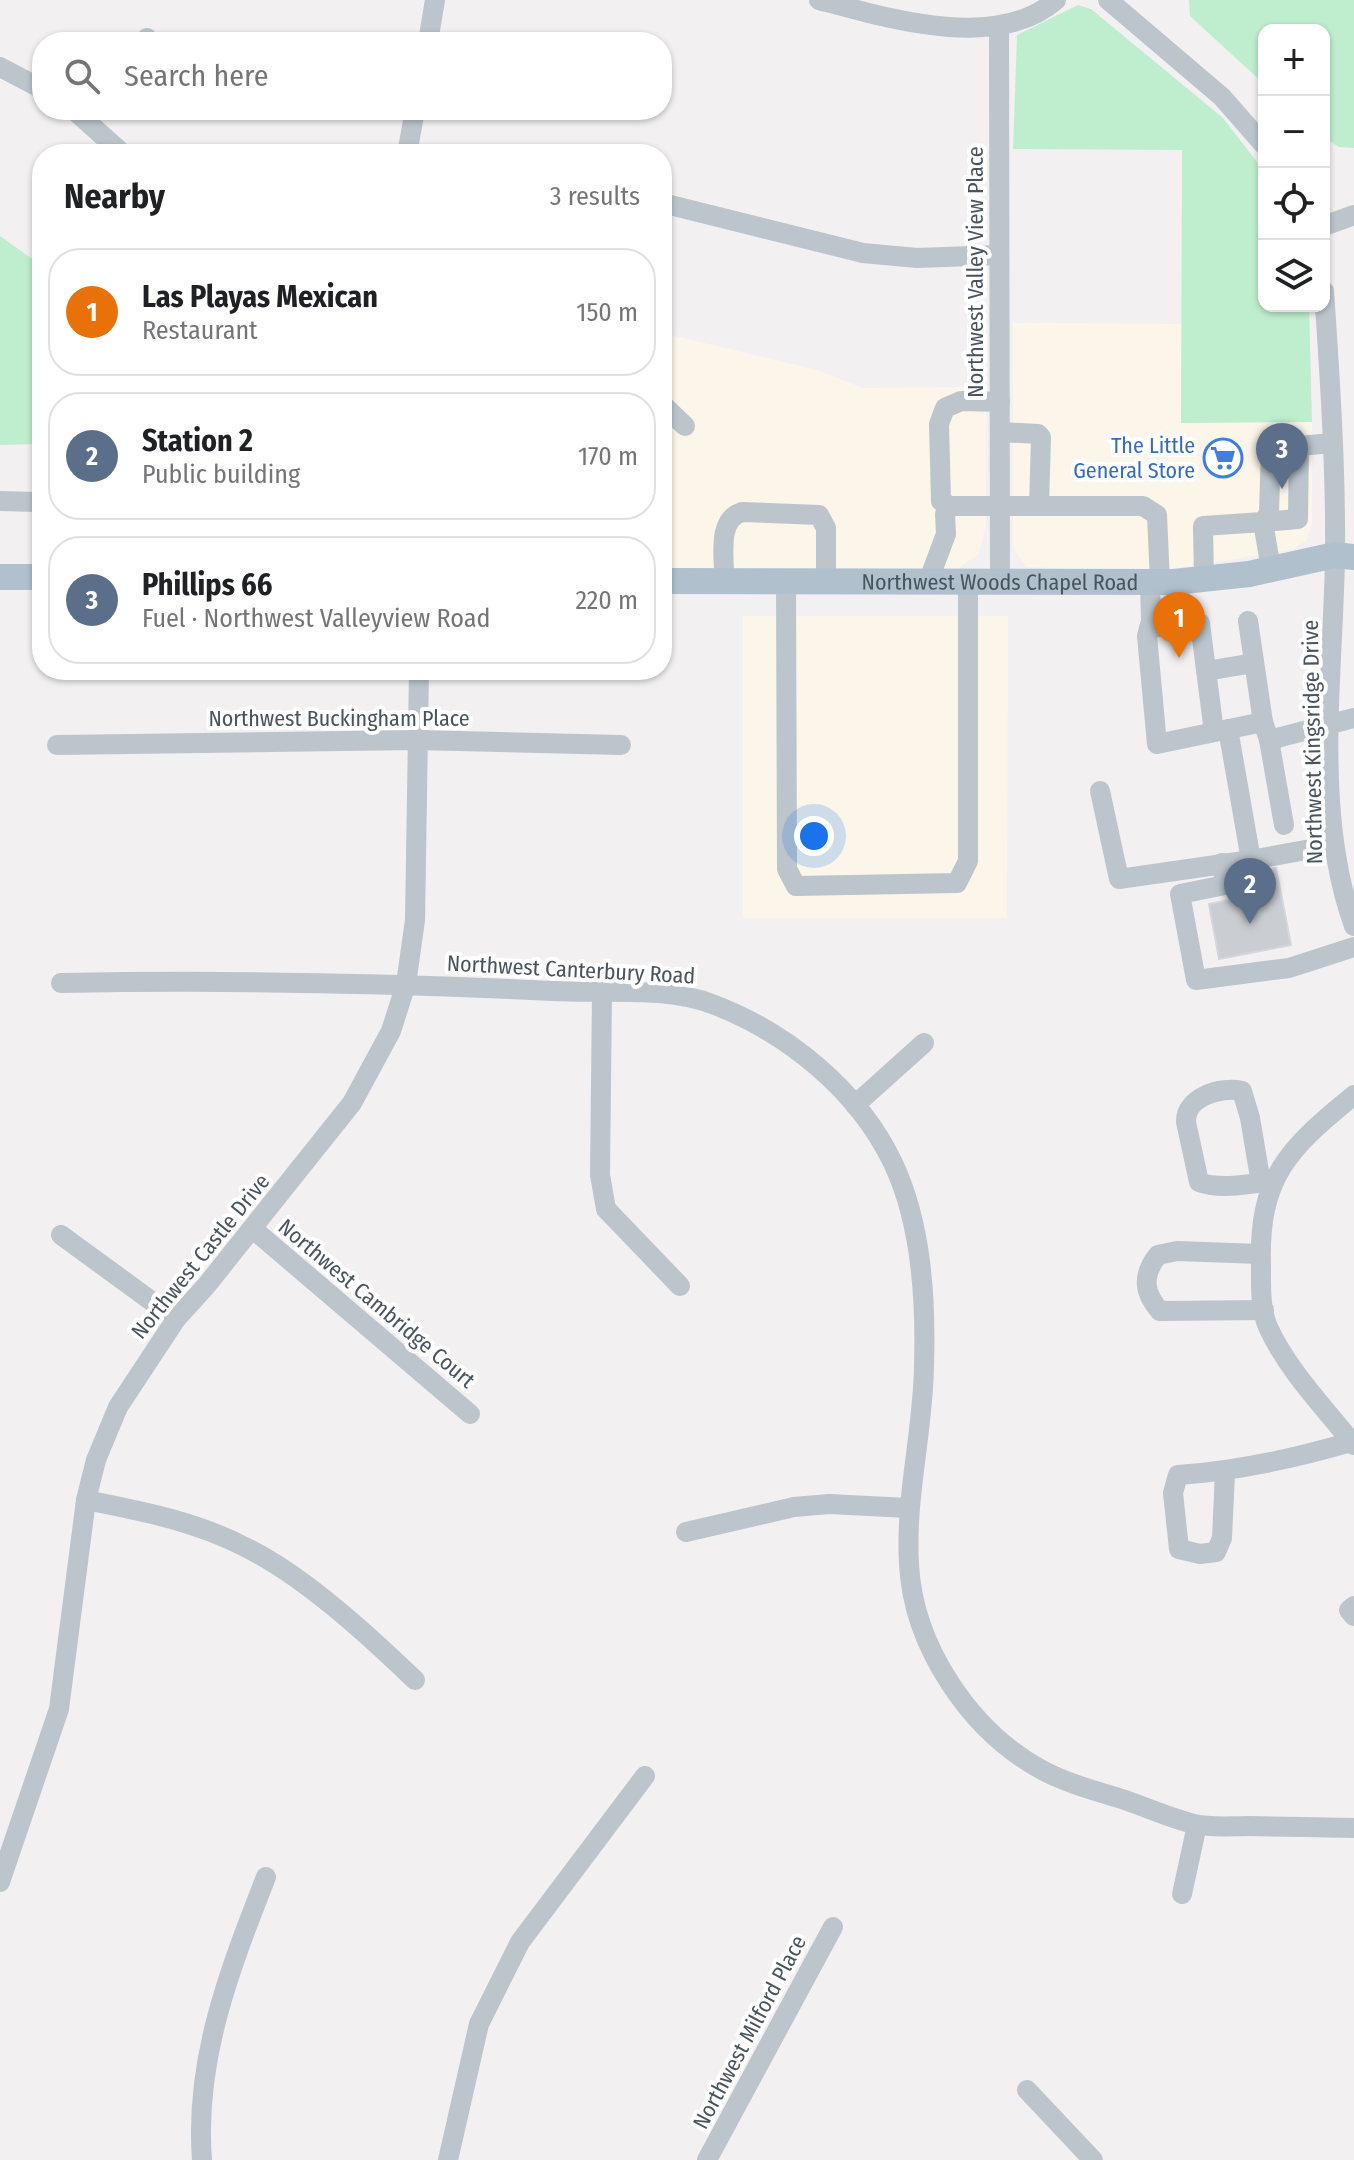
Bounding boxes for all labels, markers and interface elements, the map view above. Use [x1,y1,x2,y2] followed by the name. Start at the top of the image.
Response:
[1258,24,1330,312] map controls
[1258,24,1330,96] button: +
[32,32,672,120] search box
[60,54,104,98] icon: search
[124,58,269,94] text: Search here
[1258,96,1330,168] button: −
[962,146,989,398] street label: Northwest Valley View Place
[1258,168,1330,240] button: locate
[64,176,165,217] text: Nearby
[550,181,640,212] text: 3 results
[1258,240,1330,312] button: layers
[142,279,378,315] text: Las Playas Mexican
[87,297,98,328] text: 1
[576,297,638,328] text: 150 m
[142,315,258,346] text: Restaurant
[142,423,253,459] text: Station 2
[1256,423,1308,489] pin: 3
[1073,432,1195,484] place label: The Little General Store
[1202,437,1244,479] supermarket icon: The Little General Store
[86,441,98,472] text: 2
[578,441,638,472] text: 170 m
[142,459,300,490] text: Public building
[142,567,272,603] text: Phillips 66
[862,568,1138,596] street label: Northwest Woods Chapel Road
[86,585,98,616] text: 3
[575,585,638,616] text: 220 m
[1153,592,1205,658] pin: 1
[142,603,490,634] text: Fuel · Northwest Valleyview Road
[1297,620,1328,864] street label: Northwest Kingsridge Drive
[208,705,470,732] street label: Northwest Buckingham Place
[794,816,834,856] your location
[1224,858,1276,924] pin: 2
[446,950,696,989] street label: Northwest Canterbury Road
[125,1168,275,1344] street label: Northwest Castle Drive
[273,1213,481,1394] street label: Northwest Cambridge Court
[687,1931,812,2134] street label: Northwest Milford Place

